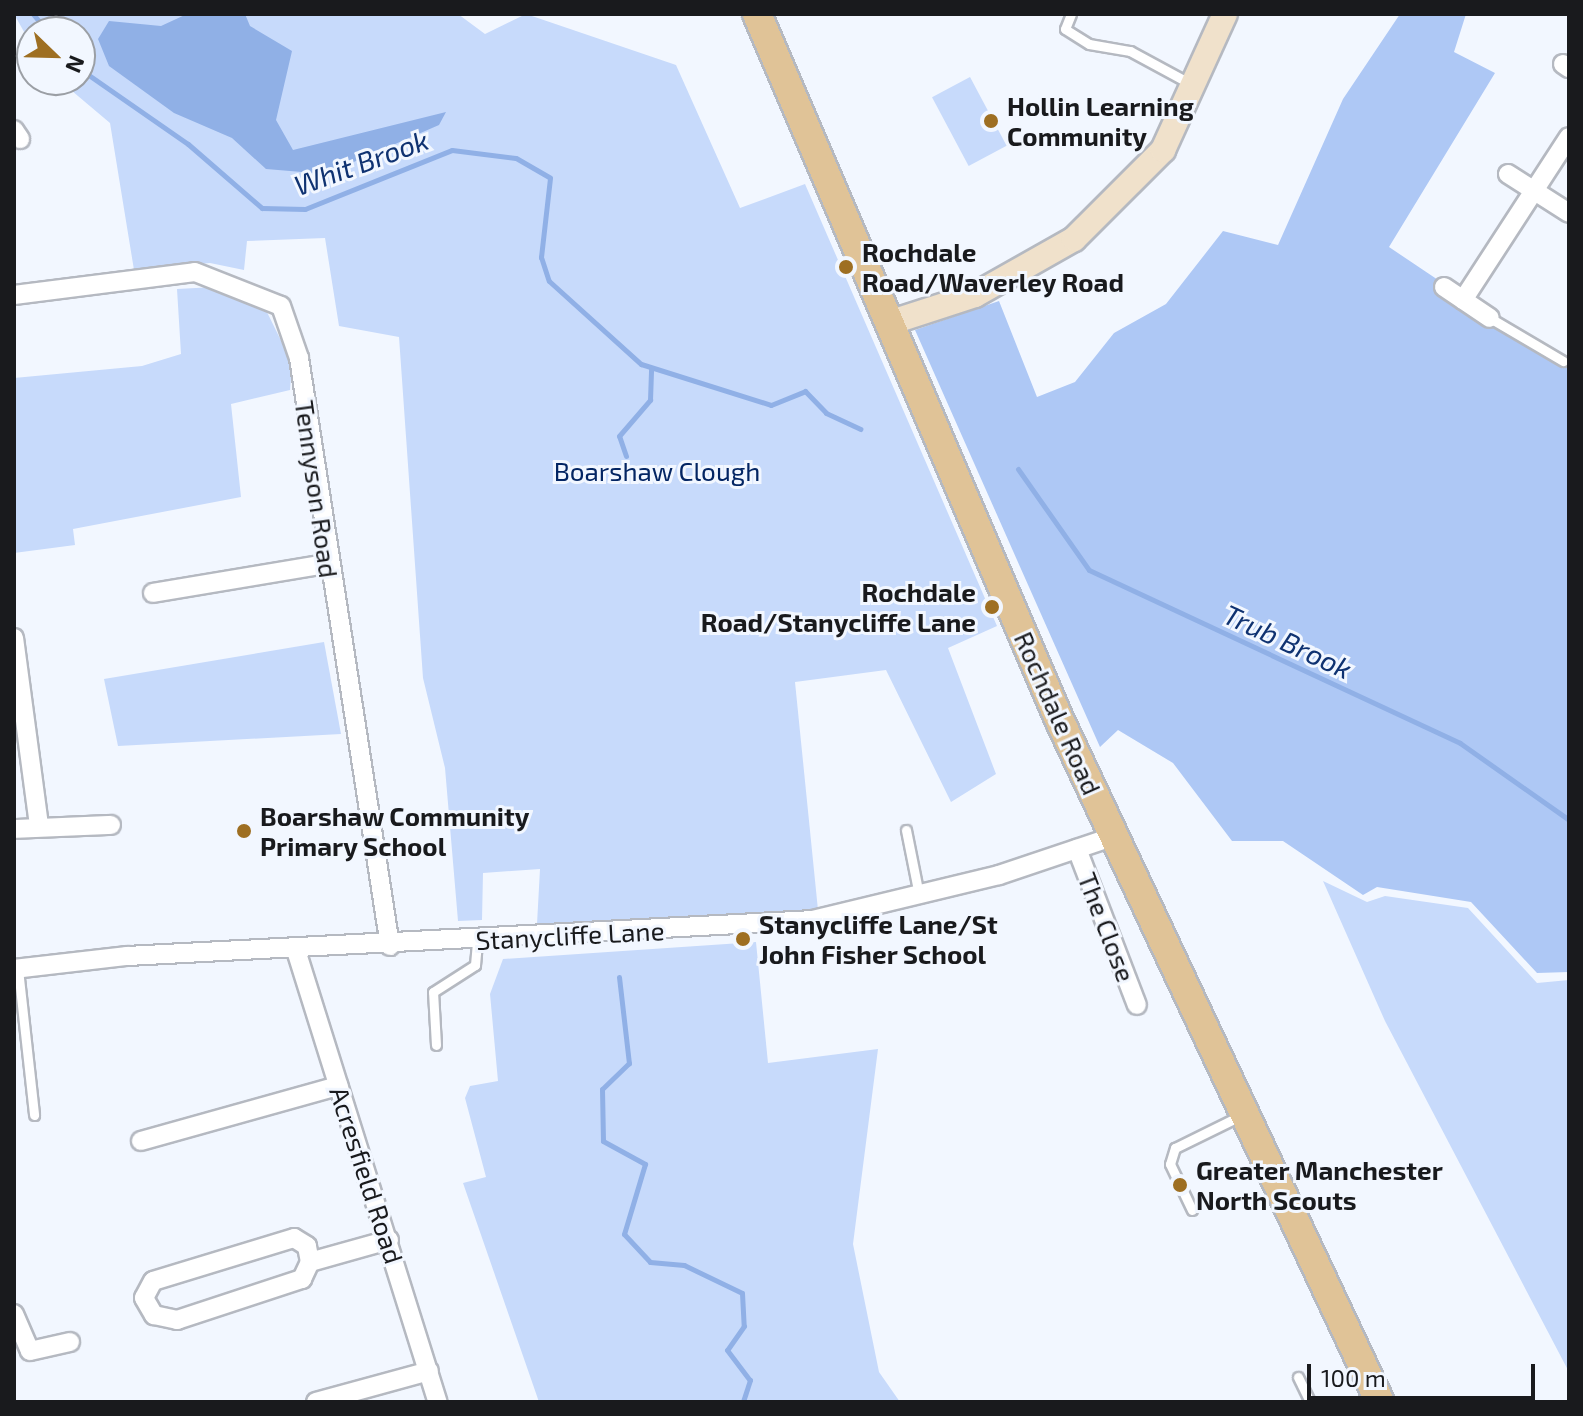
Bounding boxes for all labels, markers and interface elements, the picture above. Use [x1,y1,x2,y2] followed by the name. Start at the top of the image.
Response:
[16,16,96,96] north arrow
[61,52,91,77] text: N
[1007,90,1194,152] place label: Hollin Learning Community
[982,112,1000,130] marker: Hollin Learning Community
[289,122,433,202] water label: Whit Brook
[862,236,1125,298] place label: Rochdale Road/Waverley Road
[837,258,855,276] marker: Rochdale Road/Waverley Road
[289,398,345,580] street label: Tennyson Road
[553,455,761,487] park label: Boarshaw Clough
[701,576,976,638] place label: Rochdale Road/Stanycliffe Lane
[1219,597,1357,685] water label: Trub Brook
[983,598,1001,616] marker: Rochdale Road/Stanycliffe Lane
[1008,627,1108,799] street label: Rochdale Road
[260,800,530,862] place label: Boarshaw Community Primary School
[235,822,253,840] marker: Boarshaw Community Primary School
[1072,868,1142,986] street label: The Close
[759,908,998,970] place label: Stanycliffe Lane/St John Fisher School
[475,914,665,956] street label: Stanycliffe Lane
[734,930,752,948] marker: Stanycliffe Lane/St John Fisher School
[324,1083,410,1267] street label: Acresfield Road
[1196,1154,1443,1216] place label: Greater Manchester North Scouts
[1171,1176,1189,1194] marker: Greater Manchester North Scouts
[1311,1348,1539,1398] scale bar
[1321,1363,1386,1392] text: 100 m

